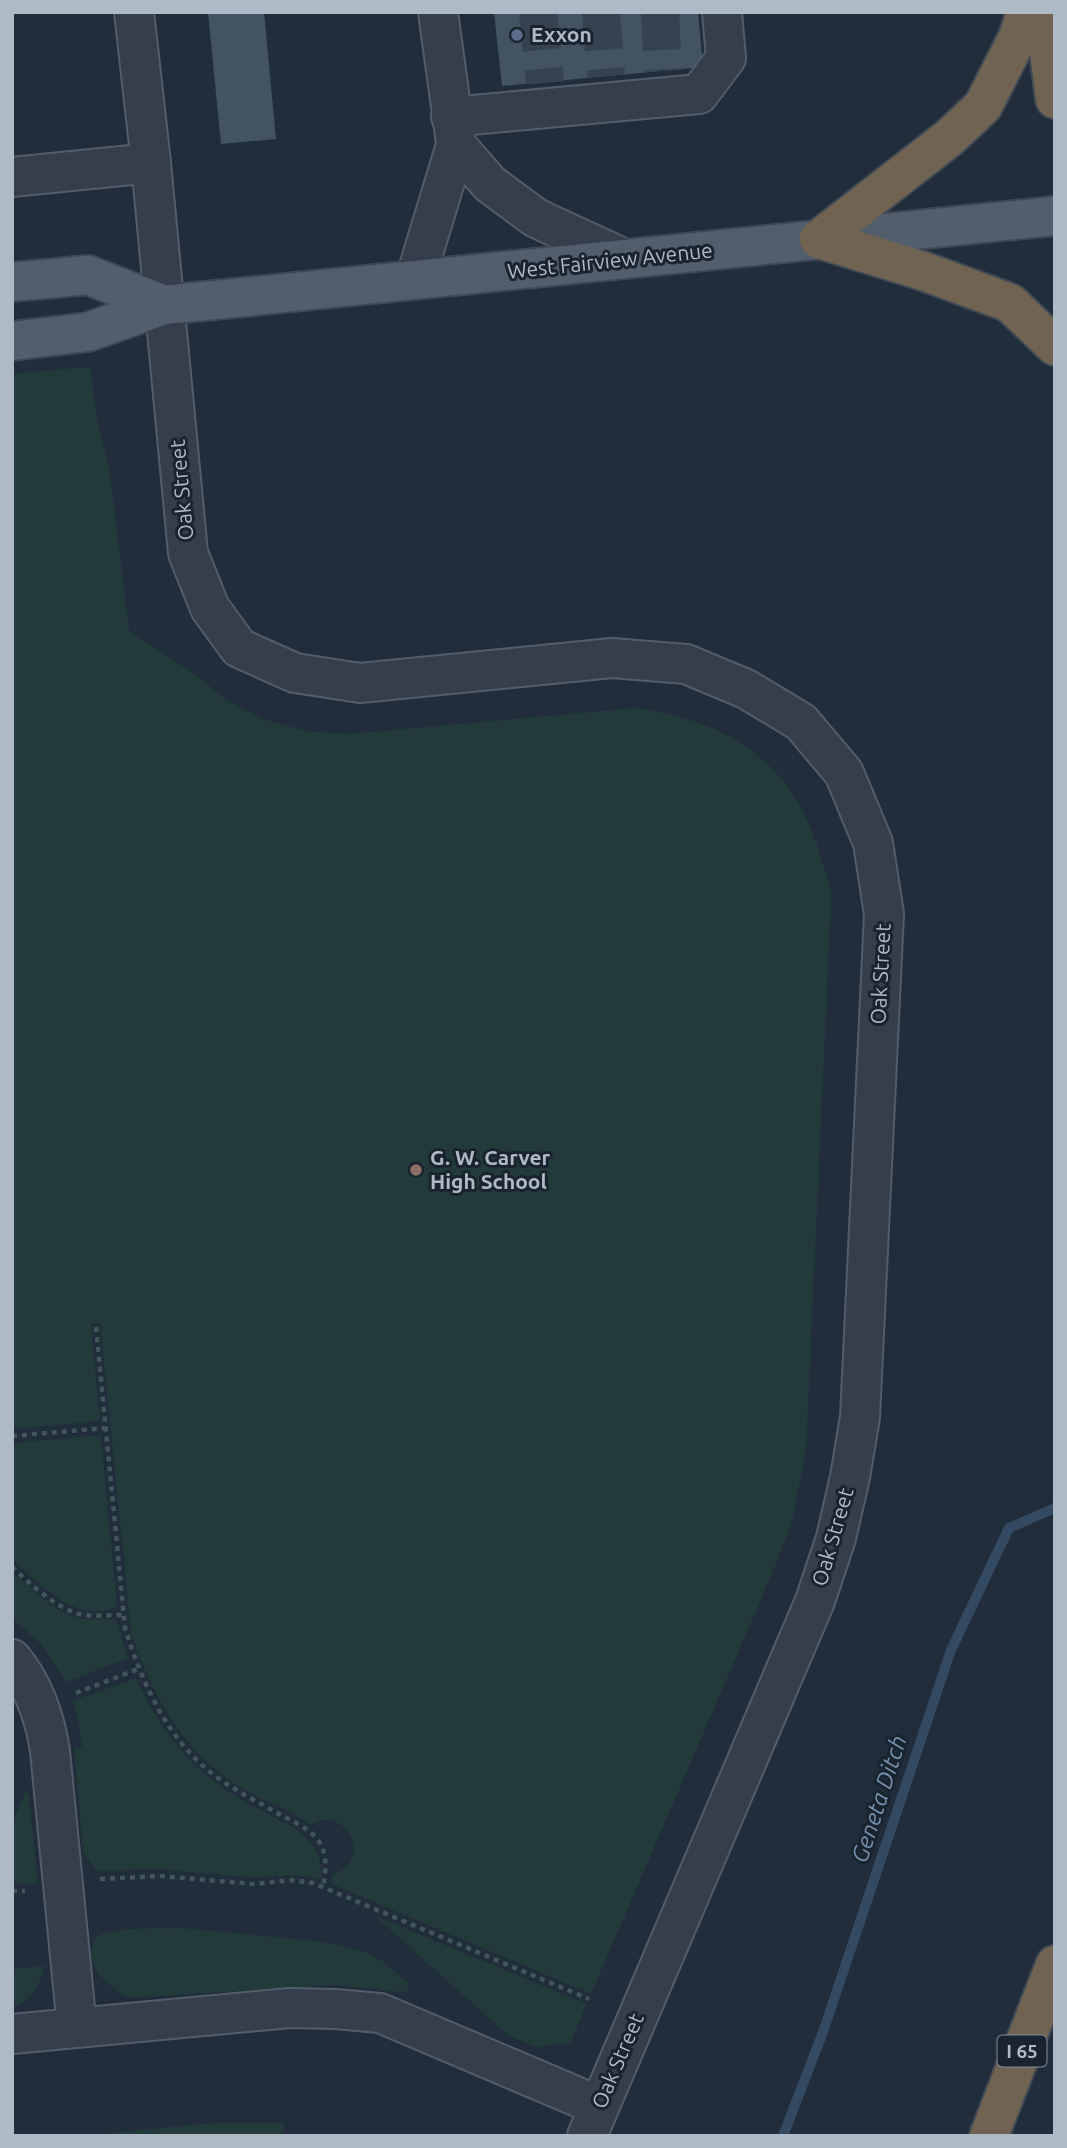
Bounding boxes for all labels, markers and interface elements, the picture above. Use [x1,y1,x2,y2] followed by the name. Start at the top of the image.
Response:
[531,22,592,46] place label: Exxon
[509,27,525,43] marker: Exxon
[506,237,714,283] street label: West Fairview Avenue
[165,439,197,542] street label: Oak Street
[865,923,895,1025] street label: Oak Street
[430,1145,550,1193] place label: G. W. Carver High School
[408,1162,424,1178] marker: G. W. Carver High School
[807,1485,858,1589] street label: Oak Street
[846,1732,911,1866] water label: Geneta Ditch
[586,2009,648,2112] street label: Oak Street
[998,2036,1046,2066] road number: I 65

